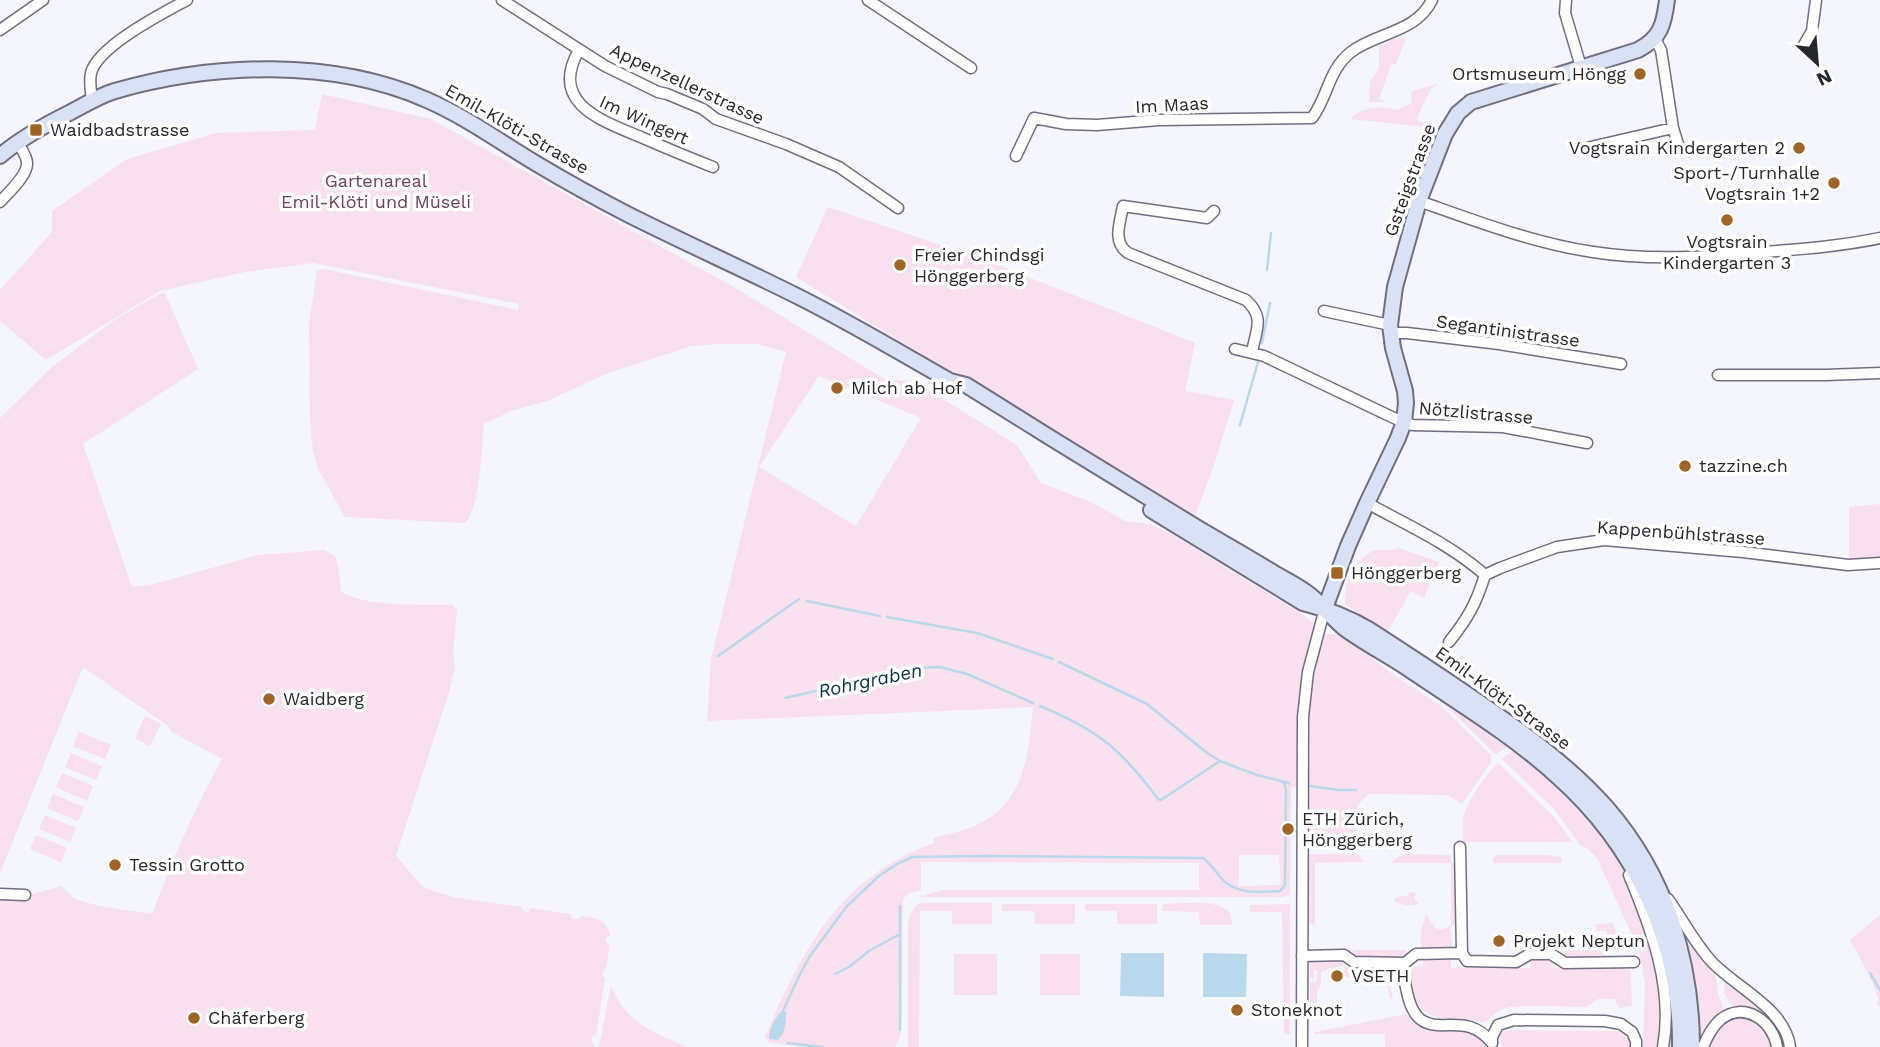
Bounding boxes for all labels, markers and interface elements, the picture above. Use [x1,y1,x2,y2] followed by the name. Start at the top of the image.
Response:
[1782,28,1852,98] north arrow
[607,39,768,129] street label: Appenzellerstrasse
[1452,63,1626,84] place label: Ortsmuseum Höngg
[1813,64,1836,91] text: N
[1632,66,1648,82] marker: Ortsmuseum Höngg
[442,79,593,178] street label: Emil-Klöti-Strasse
[596,91,693,149] street label: Im Wingert
[1135,92,1209,117] street label: Im Maas
[50,119,189,140] place label: Waidbadstrasse
[1379,121,1440,239] street label: Gsteigstrasse
[28,122,44,138] marker: Waidbadstrasse
[1569,137,1785,158] place label: Vogtsrain Kindergarten 2
[1791,140,1807,156] marker: Vogtsrain Kindergarten 2
[1673,162,1820,204] place label: Sport-/Turnhalle Vogtsrain 1+2
[281,170,471,212] park label: Gartenareal Emil-Klöti und Müseli
[1826,175,1842,191] marker: Sport-/Turnhalle Vogtsrain 1+2
[1719,212,1735,228] marker: Vogtsrain Kindergarten 3
[1663,231,1791,273] place label: Vogtsrain Kindergarten 3
[914,244,1044,286] place label: Freier Chindsgi Hönggerberg
[892,257,908,273] marker: Freier Chindsgi Hönggerberg
[1435,310,1581,351] street label: Segantinistrasse
[851,377,962,398] place label: Milch ab Hof
[829,380,845,396] marker: Milch ab Hof
[1418,397,1534,428] street label: Nötzlistrasse
[1699,455,1788,476] place label: tazzine.ch
[1677,458,1693,474] marker: tazzine.ch
[1596,516,1766,549] street label: Kappenbühlstrasse
[1351,562,1461,583] place label: Hönggerberg
[1329,565,1345,581] marker: Hönggerberg
[1432,641,1575,754] street label: Emil-Klöti-Strasse
[816,658,924,703] water label: Rohrgraben
[283,688,364,709] place label: Waidberg
[261,691,277,707] marker: Waidberg
[1302,808,1412,850] place label: ETH Zürich, Hönggerberg
[1280,821,1296,837] marker: ETH Zürich, Hönggerberg
[129,854,245,875] place label: Tessin Grotto
[107,857,123,873] marker: Tessin Grotto
[1513,930,1645,951] place label: Projekt Neptun
[1491,933,1507,949] marker: Projekt Neptun
[1351,965,1410,986] place label: VSETH
[1329,968,1345,984] marker: VSETH
[1251,999,1342,1020] place label: Stoneknot
[1229,1002,1245,1018] marker: Stoneknot
[208,1007,305,1028] place label: Chäferberg
[186,1010,202,1026] marker: Chäferberg

